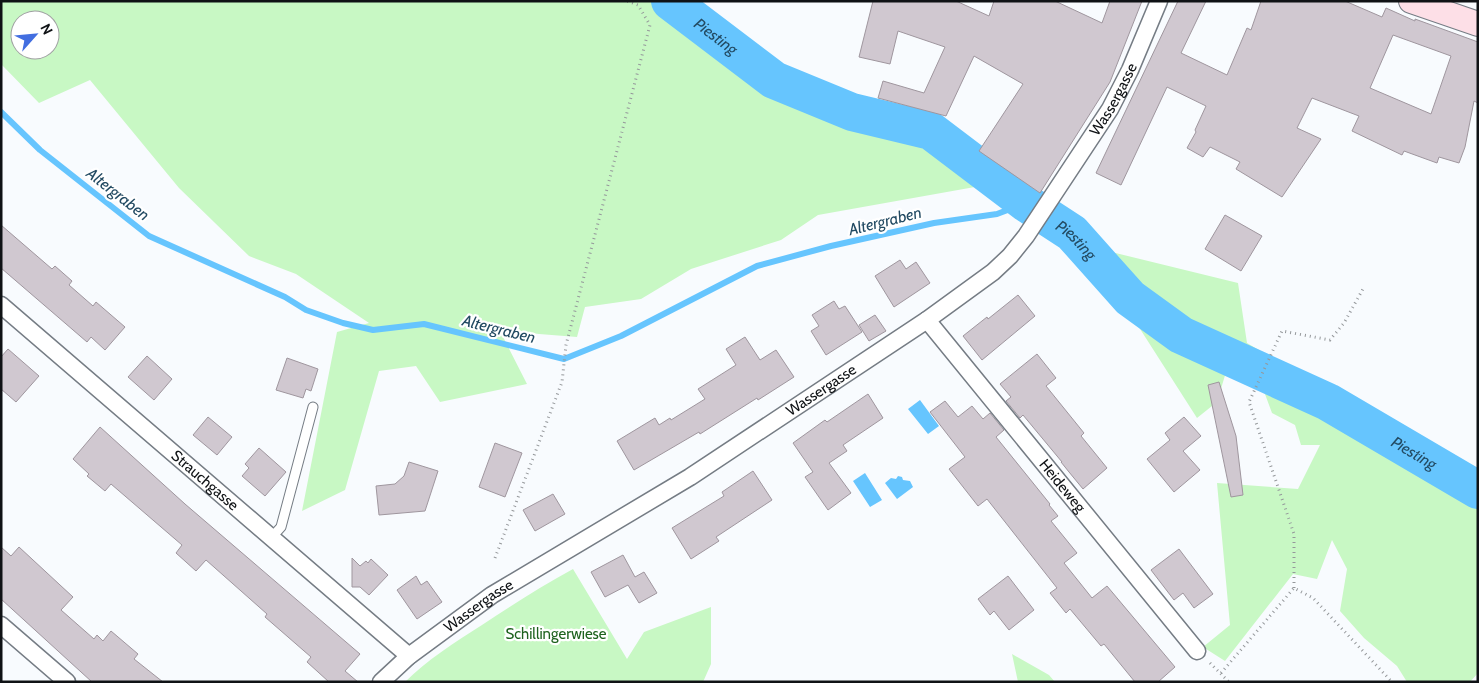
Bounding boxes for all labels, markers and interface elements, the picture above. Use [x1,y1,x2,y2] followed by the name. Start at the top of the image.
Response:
[10,10,60,60] north arrow
[691,14,742,59] water label: Piesting
[36,21,57,38] text: N
[1086,60,1141,139] street label: Wassergasse
[82,163,153,224] water label: Altergraben
[846,203,923,239] water label: Altergraben
[1053,216,1101,264] water label: Piesting
[460,311,537,347] water label: Altergraben
[783,360,860,420] street label: Wassergasse
[1388,432,1441,474] water label: Piesting
[168,447,243,515] street label: Strauchgasse
[1035,456,1090,516] street label: Heideweg
[440,575,517,636] street label: Wassergasse
[505,625,607,643] park label: Schillingerwiese

